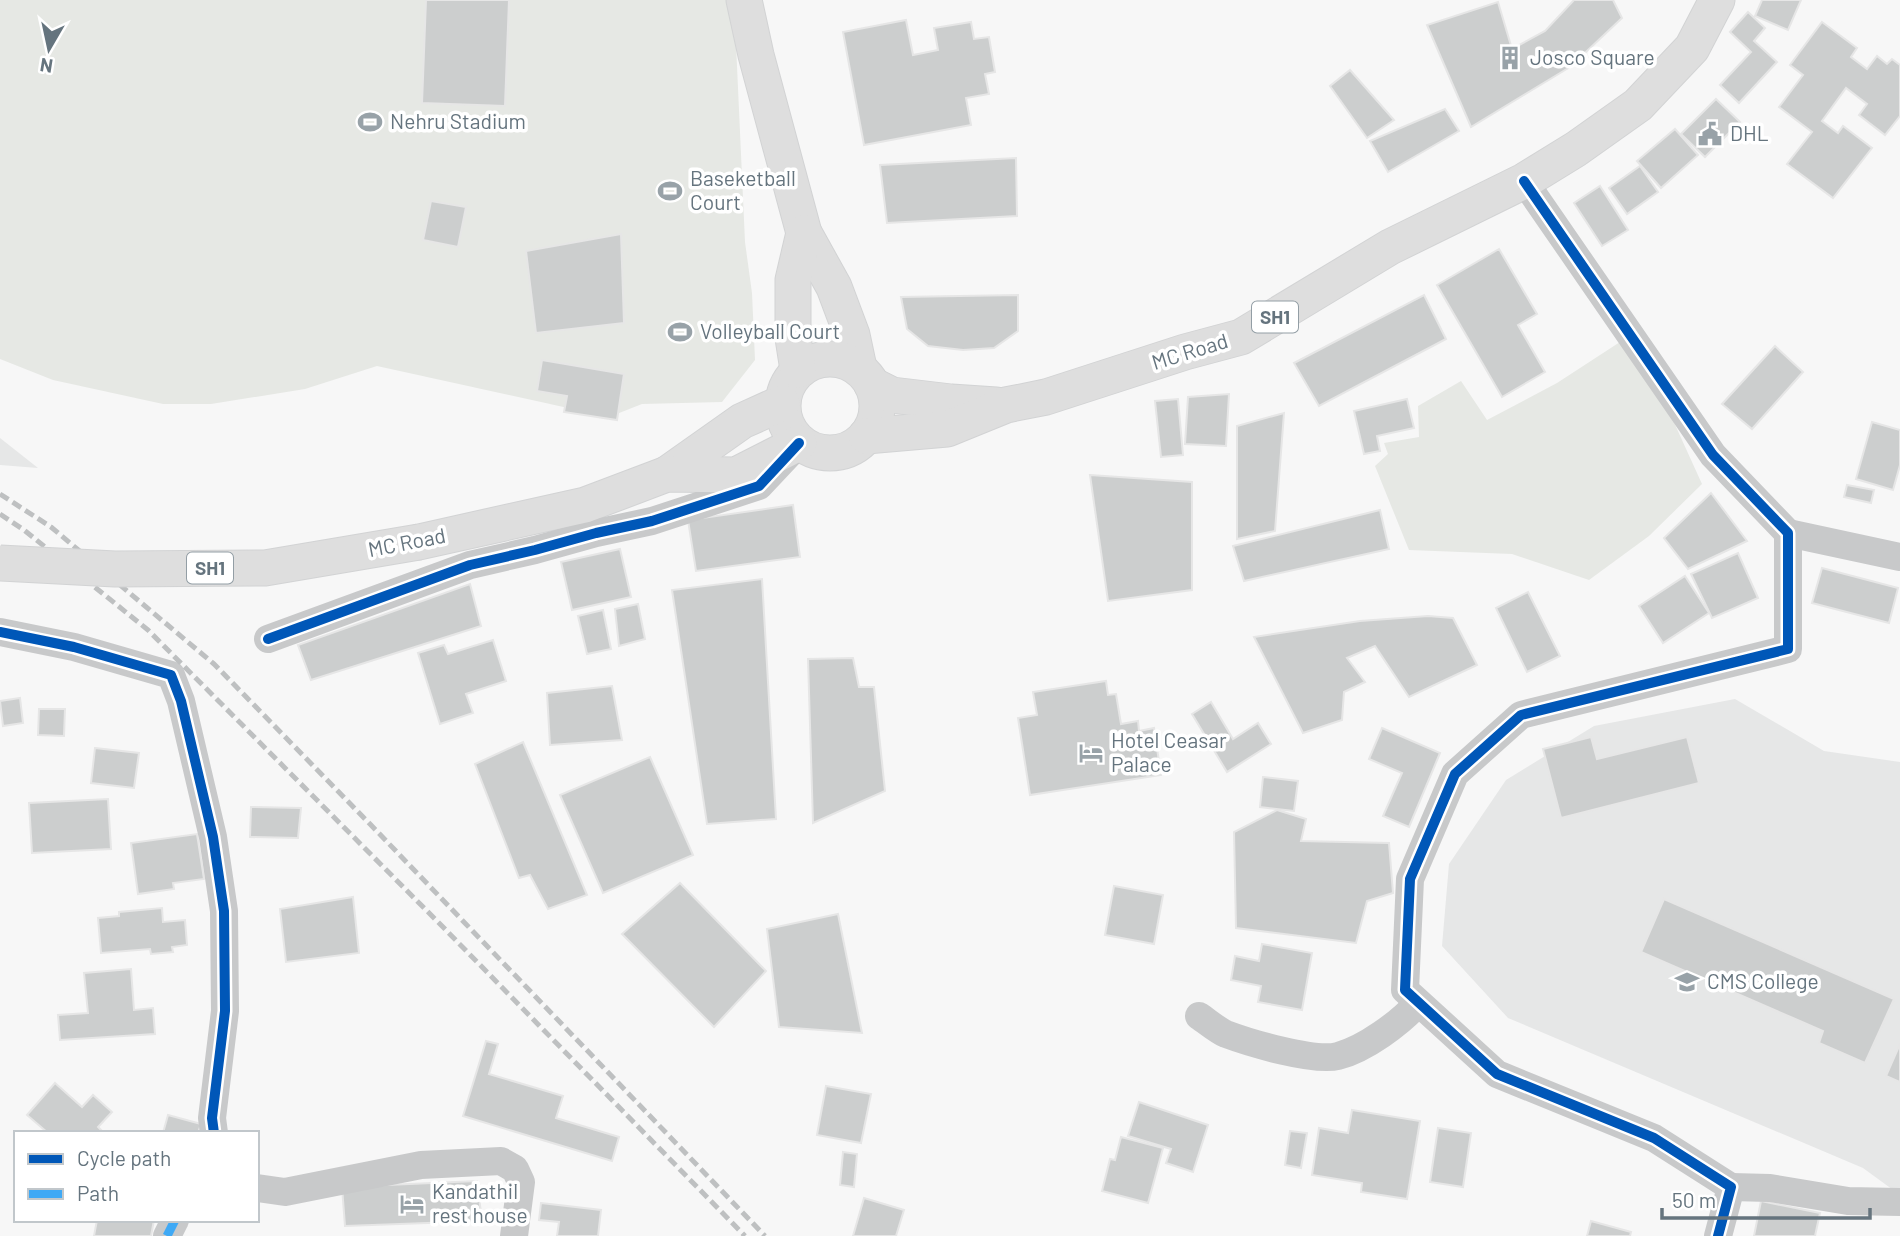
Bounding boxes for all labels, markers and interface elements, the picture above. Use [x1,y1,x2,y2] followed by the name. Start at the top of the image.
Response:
[14,14,84,84] north arrow
[1496,44,1524,72] building icon: Josco Square
[1530,44,1655,69] place label: Josco Square
[38,54,54,79] text: N
[356,108,384,136] sports icon: Nehru Stadium
[390,108,526,133] place label: Nehru Stadium
[1696,120,1724,148] public building icon: DHL
[1730,120,1769,145] place label: DHL
[690,165,796,214] place label: Baseketball Court
[656,177,684,205] sports icon: Baseketball Court
[1252,302,1298,332] road number: SH1
[666,318,694,346] sports icon: Volleyball Court
[700,318,840,343] place label: Volleyball Court
[1148,327,1231,374] street label: MC Road
[366,522,448,561] street label: MC Road
[187,552,233,583] road number: SH1
[1111,727,1227,776] place label: Hotel Ceasar Palace
[1077,739,1105,767] hotel icon: Hotel Ceasar Palace
[1673,968,1701,996] school or university icon: CMS College
[1707,968,1819,993] place label: CMS College
[14,1131,259,1222] legend
[77,1145,171,1170] text: Cycle path
[1662,1176,1870,1220] scale bar
[432,1178,528,1227] place label: Kandathil rest house
[77,1180,119,1205] text: Path
[1672,1187,1716,1212] text: 50 m
[398,1190,426,1218] hotel icon: Kandathil rest house

